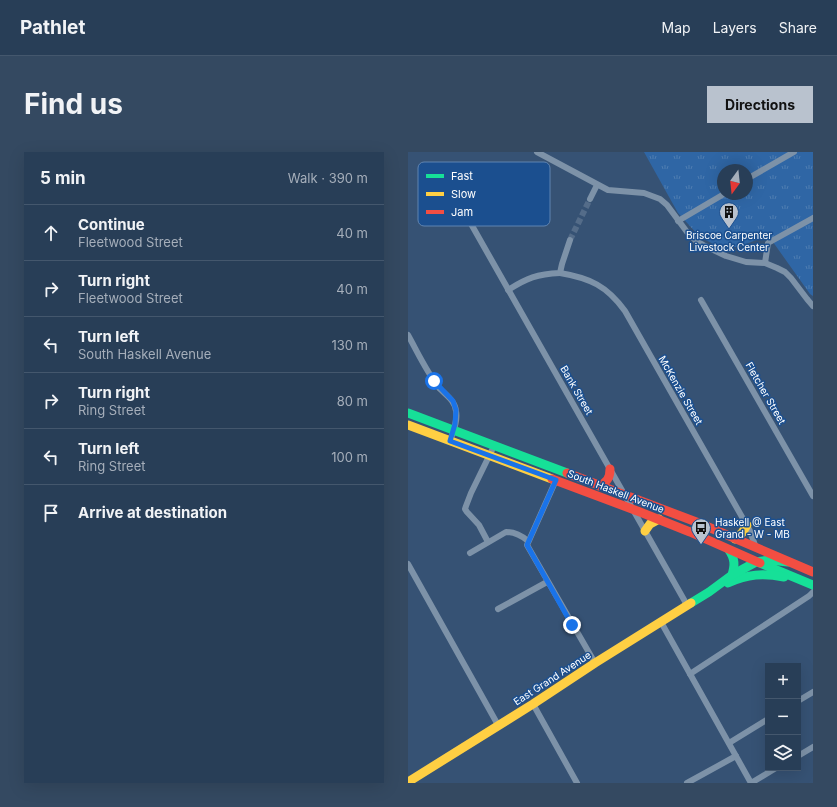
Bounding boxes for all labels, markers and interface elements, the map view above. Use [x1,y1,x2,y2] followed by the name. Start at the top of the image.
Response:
[20,16,85,39] text: Pathlet
[662,19,691,36] text: Map
[713,19,757,36] text: Layers
[779,19,817,36] text: Share
[707,86,813,123] button: Directions
[24,87,123,121] text: Find us
[418,162,550,226] legend
[717,164,753,200] north arrow
[40,168,86,188] text: 5 min
[451,169,473,183] text: Fast
[288,170,368,186] text: Walk · 390 m
[451,187,476,201] text: Slow
[718,201,740,229] building icon: Briscoe Carpenter Livestock Center
[451,205,473,219] text: Jam
[78,215,145,234] text: Continue
[40,222,62,244] icon: ahead
[336,225,368,241] text: 40 m
[686,229,772,253] place label: Briscoe Carpenter Livestock Center
[78,234,183,250] text: Fleetwood Street
[78,271,150,290] text: Turn right
[40,278,62,300] icon: right
[336,281,368,297] text: 40 m
[78,290,183,306] text: Fleetwood Street
[78,327,139,346] text: Turn left
[40,334,62,356] icon: left
[331,337,368,353] text: 130 m
[78,346,211,362] text: South Haskell Avenue
[656,353,706,427] street label: McKenzie Street
[743,360,789,427] street label: Fletcher Street
[558,363,596,417] street label: Bank Street
[425,372,443,390] route start
[78,383,150,402] text: Turn right
[40,390,62,412] icon: right
[337,393,368,409] text: 80 m
[78,402,146,418] text: Ring Street
[78,439,139,458] text: Turn left
[40,446,62,468] icon: left
[331,449,368,465] text: 100 m
[78,458,146,474] text: Ring Street
[566,467,666,515] street label: South Haskell Avenue
[40,502,62,524] icon: arrive
[78,503,227,522] text: Arrive at destination
[715,516,790,540] place label: Haskell @ East Grand - W - MB
[690,517,712,545] bus stop icon: Haskell @ East Grand - W - MB
[563,616,581,634] route end
[511,648,593,707] street label: East Grand Avenue
[765,663,801,771] map controls
[765,663,801,699] button: +
[765,699,801,735] button: −
[765,735,801,771] button: layers

